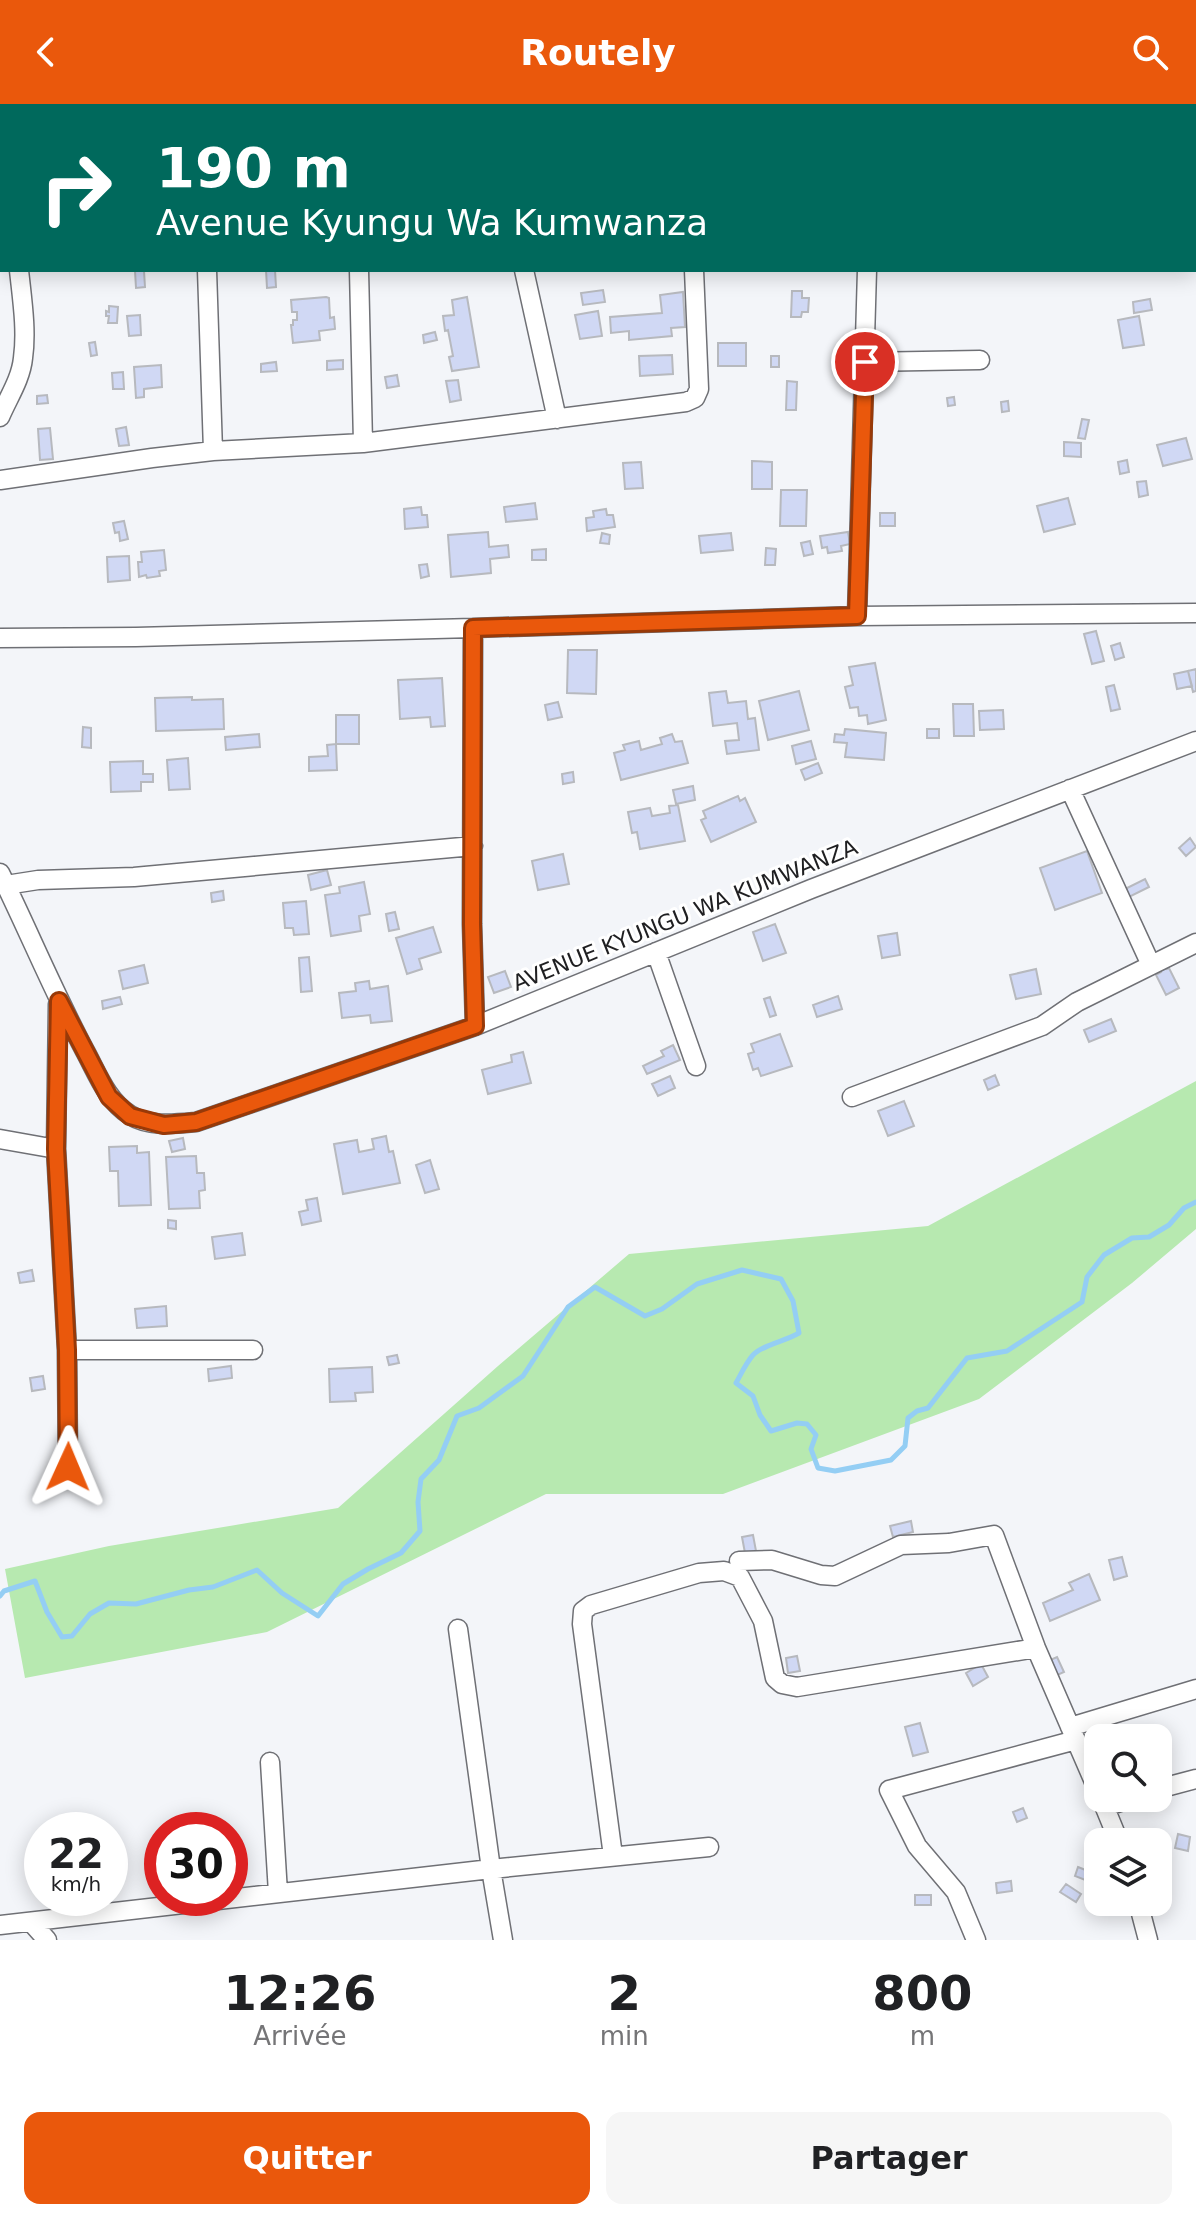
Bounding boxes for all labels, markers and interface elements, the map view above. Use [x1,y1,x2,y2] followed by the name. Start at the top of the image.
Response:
[24,30,68,74] icon: back
[1128,30,1172,74] icon: search
[520,32,676,73] text: Routely
[156,135,351,200] text: 190 m
[24,136,128,240] icon: right
[156,202,708,243] text: Avenue Kyungu Wa Kumwanza
[831,328,899,396] pin
[843,340,887,384] icon: arrive
[509,834,861,996] street label: AVENUE KYUNGU WA KUMWANZA
[26,1425,110,1509] position arrow
[1084,1724,1172,1916] map controls
[1084,1724,1172,1812] button: search
[144,1812,248,1916] speed limit sign: 30
[1084,1828,1172,1916] button: layers
[48,1831,104,1877] text: 22
[51,1872,101,1896] text: km/h
[223,1965,376,2021] text: 12:26
[608,1965,641,2021] text: 2
[872,1965,972,2021] text: 800
[253,2021,347,2051] text: Arrivée
[600,2021,649,2051] text: min
[910,2021,935,2051] text: m
[24,2112,590,2204] button: Quitter
[606,2112,1172,2204] button: Partager

